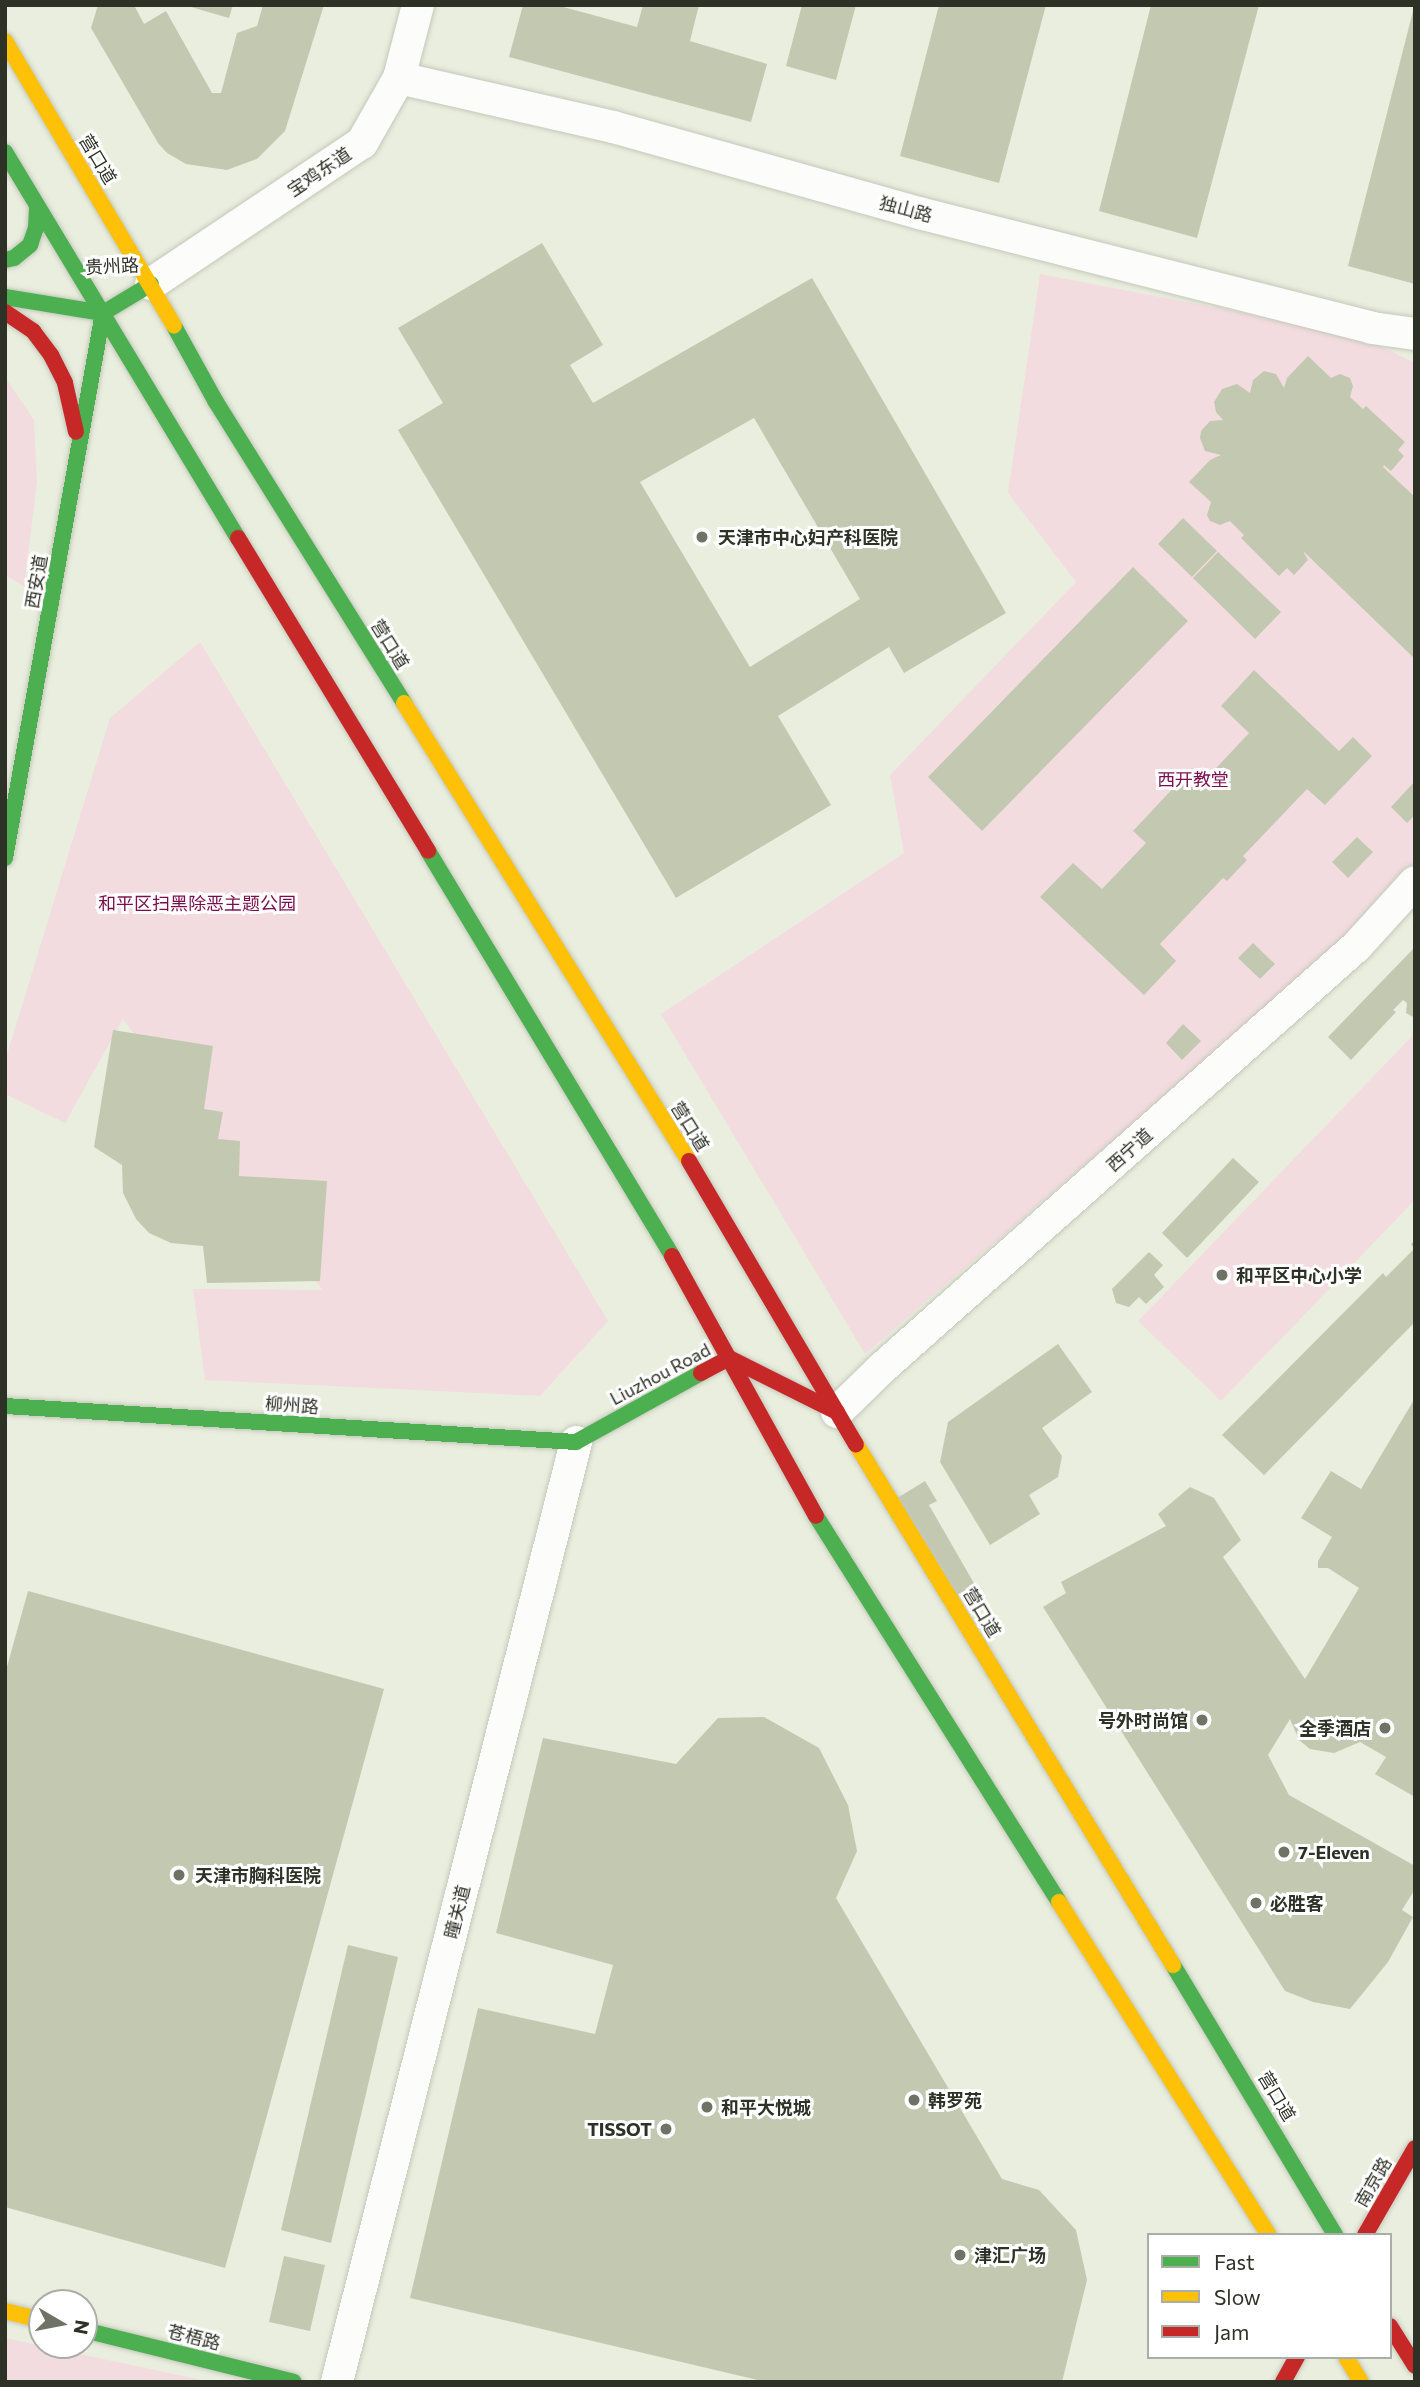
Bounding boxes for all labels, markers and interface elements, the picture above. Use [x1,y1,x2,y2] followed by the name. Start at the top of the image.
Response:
[75,130,121,188] street label: 营口道
[283,143,355,201] street label: 宝鸡东道
[877,192,935,226] street label: 独山路
[84,254,140,278] street label: 贵州路
[718,526,898,548] place label: 天津市中心妇产科医院
[692,527,712,547] marker: 天津市中心妇产科医院
[21,554,51,610] street label: 西安道
[367,615,413,673] street label: 营口道
[1157,768,1229,790] park label: 西开教堂
[98,892,296,914] park label: 和平区扫黑除恶主题公园
[667,1097,713,1155] street label: 营口道
[1102,1124,1156,1176] street label: 西宁道
[1236,1264,1362,1286] place label: 和平区中心小学
[1214,1267,1230,1283] marker: 和平区中心小学
[606,1339,714,1409] street label: Liuzhou Road
[264,1392,320,1418] street label: 柳州路
[959,1583,1005,1641] street label: 营口道
[1098,1709,1188,1731] place label: 号外时尚馆
[1194,1712,1210,1728] marker: 号外时尚馆
[1299,1717,1371,1739] place label: 全季酒店
[1377,1720,1393,1736] marker: 全季酒店
[1298,1841,1370,1863] place label: 7-Eleven
[1276,1844,1292,1860] marker: 7-Eleven
[195,1864,321,1886] place label: 天津市胸科医院
[169,1865,189,1885] marker: 天津市胸科医院
[440,1883,474,1941] street label: 瞳关道
[1270,1892,1324,1914] place label: 必胜客
[1248,1895,1264,1911] marker: 必胜客
[1254,2067,1300,2125] street label: 营口道
[928,2089,982,2111] place label: 韩罗苑
[906,2092,922,2108] marker: 韩罗苑
[721,2096,811,2118] place label: 和平大悦城
[699,2099,715,2115] marker: 和平大悦城
[587,2118,652,2140] place label: TISSOT
[658,2121,674,2137] marker: TISSOT
[1350,2153,1396,2211] street label: 南京路
[1147,2233,1392,2359] legend
[974,2244,1046,2266] place label: 津汇广场
[952,2247,968,2263] marker: 津汇广场
[1214,2249,1255,2274] text: Fast
[1214,2284,1261,2309] text: Slow
[28,2289,98,2359] north arrow
[70,2318,95,2336] text: N
[1214,2319,1249,2344] text: Jam
[165,2320,223,2354] street label: 苍梧路

